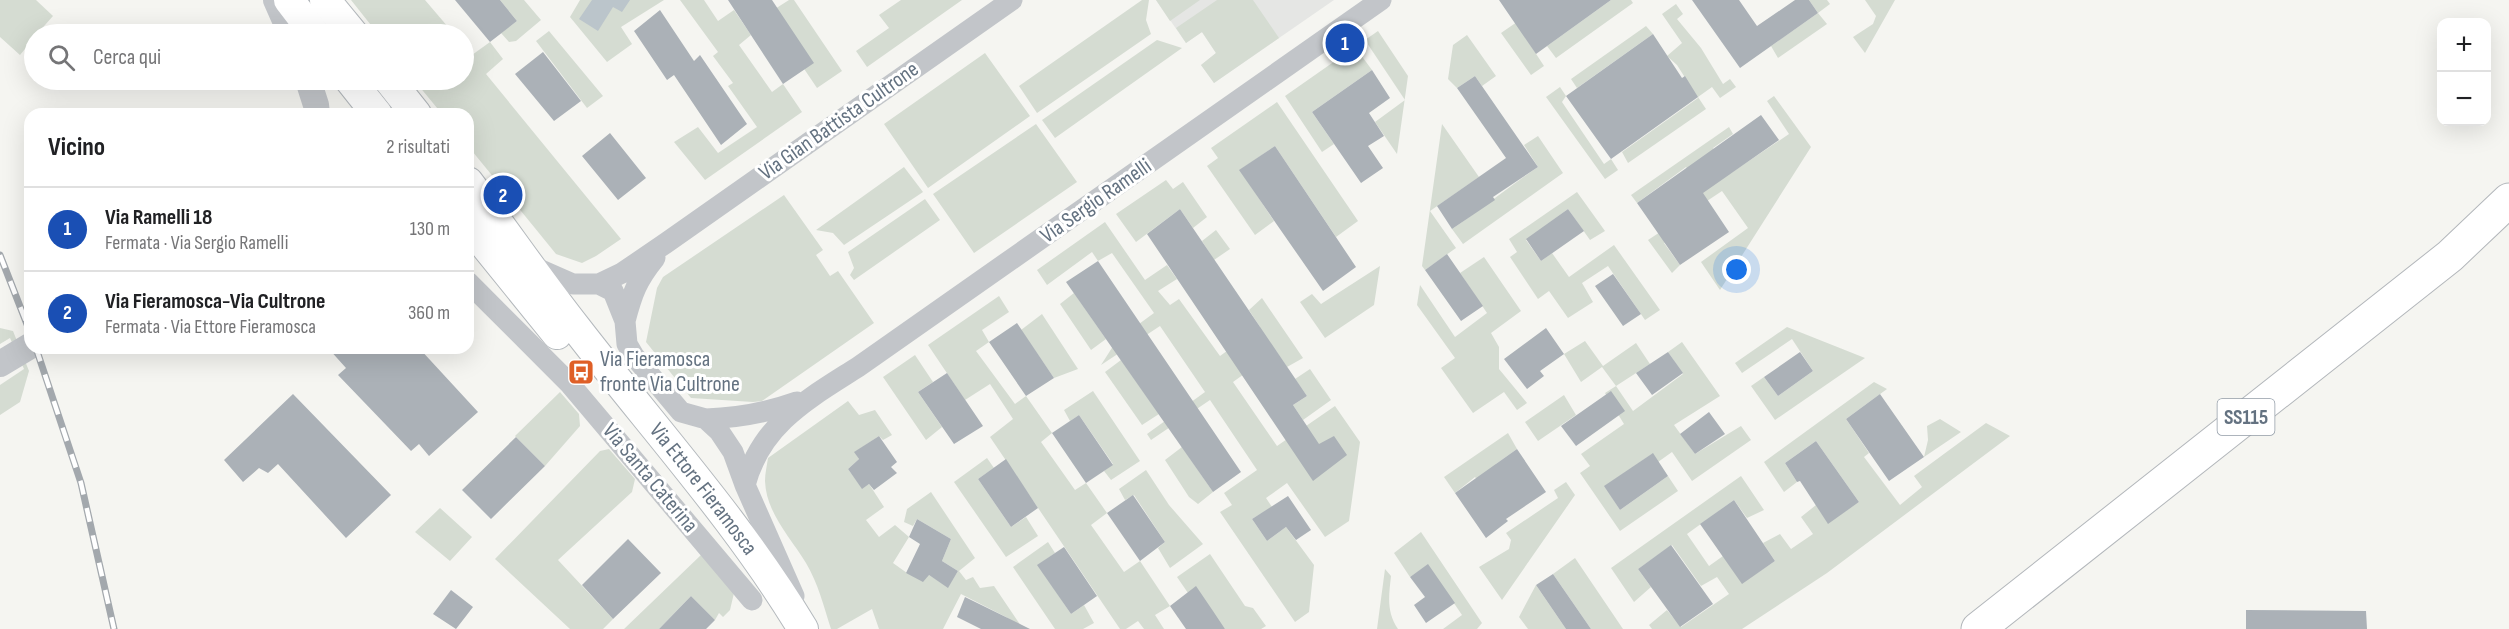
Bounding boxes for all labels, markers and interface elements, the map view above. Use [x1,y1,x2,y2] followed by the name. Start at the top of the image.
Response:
[2437,18,2491,126] map controls
[2437,18,2491,72] button: +
[1326,20,1364,66] pin: 1
[24,24,474,90] search box
[45,41,78,74] icon: search
[93,44,161,71] text: Cerca qui
[754,56,924,186] street label: Via Gian Battista Cultrone
[2437,72,2491,126] button: −
[48,132,105,163] text: Vicino
[386,135,450,159] text: 2 risultati
[1035,153,1157,249] street label: Via Sergio Ramelli
[484,172,522,218] pin: 2
[105,204,212,231] text: Via Ramelli 18
[64,217,71,241] text: 1
[410,217,450,241] text: 130 m
[105,231,288,255] text: Fermata · Via Sergio Ramelli
[1722,255,1751,284] your location
[105,288,325,315] text: Via Fieramosca-Via Cultrone
[63,301,72,325] text: 2
[408,301,450,325] text: 360 m
[105,315,316,339] text: Fermata · Via Ettore Fieramosca
[600,346,740,398] place label: Via Fieramosca fronte Via Cultrone
[566,357,596,387] bus stop icon: Via Fieramosca fronte Via Cultrone
[2218,399,2274,435] road number: SS115
[644,417,763,560] street label: Via Ettore Fieramosca
[596,418,704,538] street label: Via Santa Caterina

